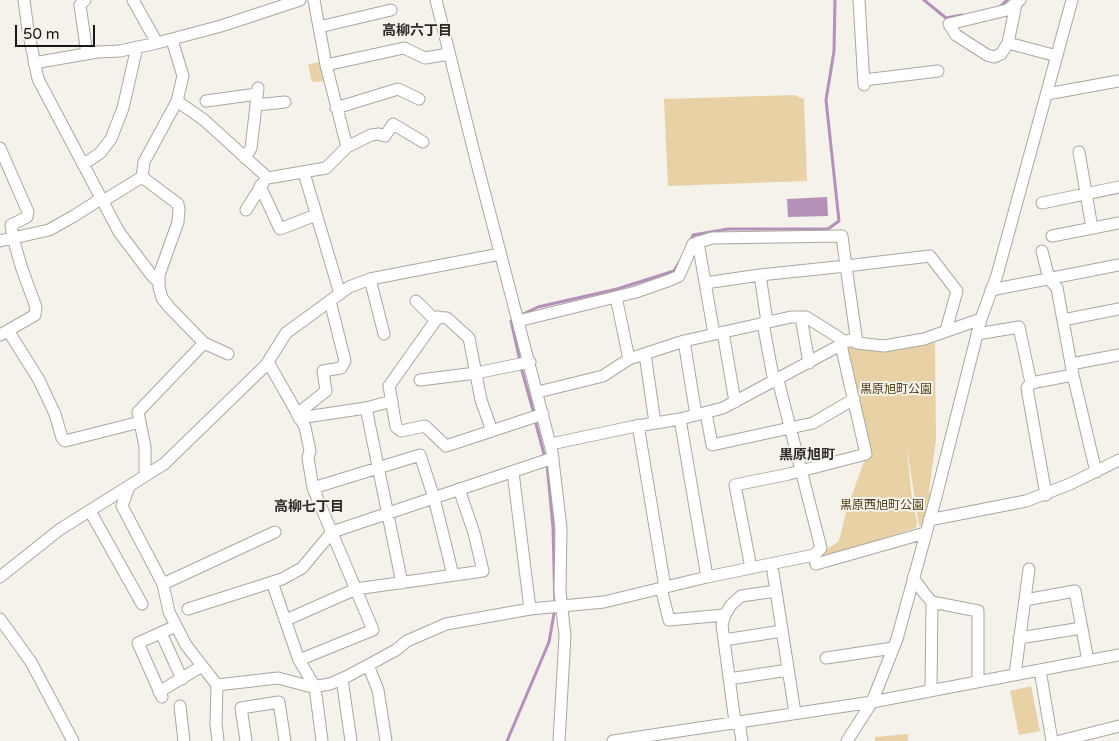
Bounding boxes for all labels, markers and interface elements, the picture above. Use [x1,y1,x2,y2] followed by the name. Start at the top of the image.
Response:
[18,15,98,47] scale bar
[382,23,452,39] district label: 高柳六丁目
[23,25,60,43] text: 50 m
[860,383,932,397] park label: 黒原旭町公園
[779,447,835,463] district label: 黒原旭町
[274,499,344,515] district label: 高柳七丁目
[840,499,924,513] park label: 黒原西旭町公園

